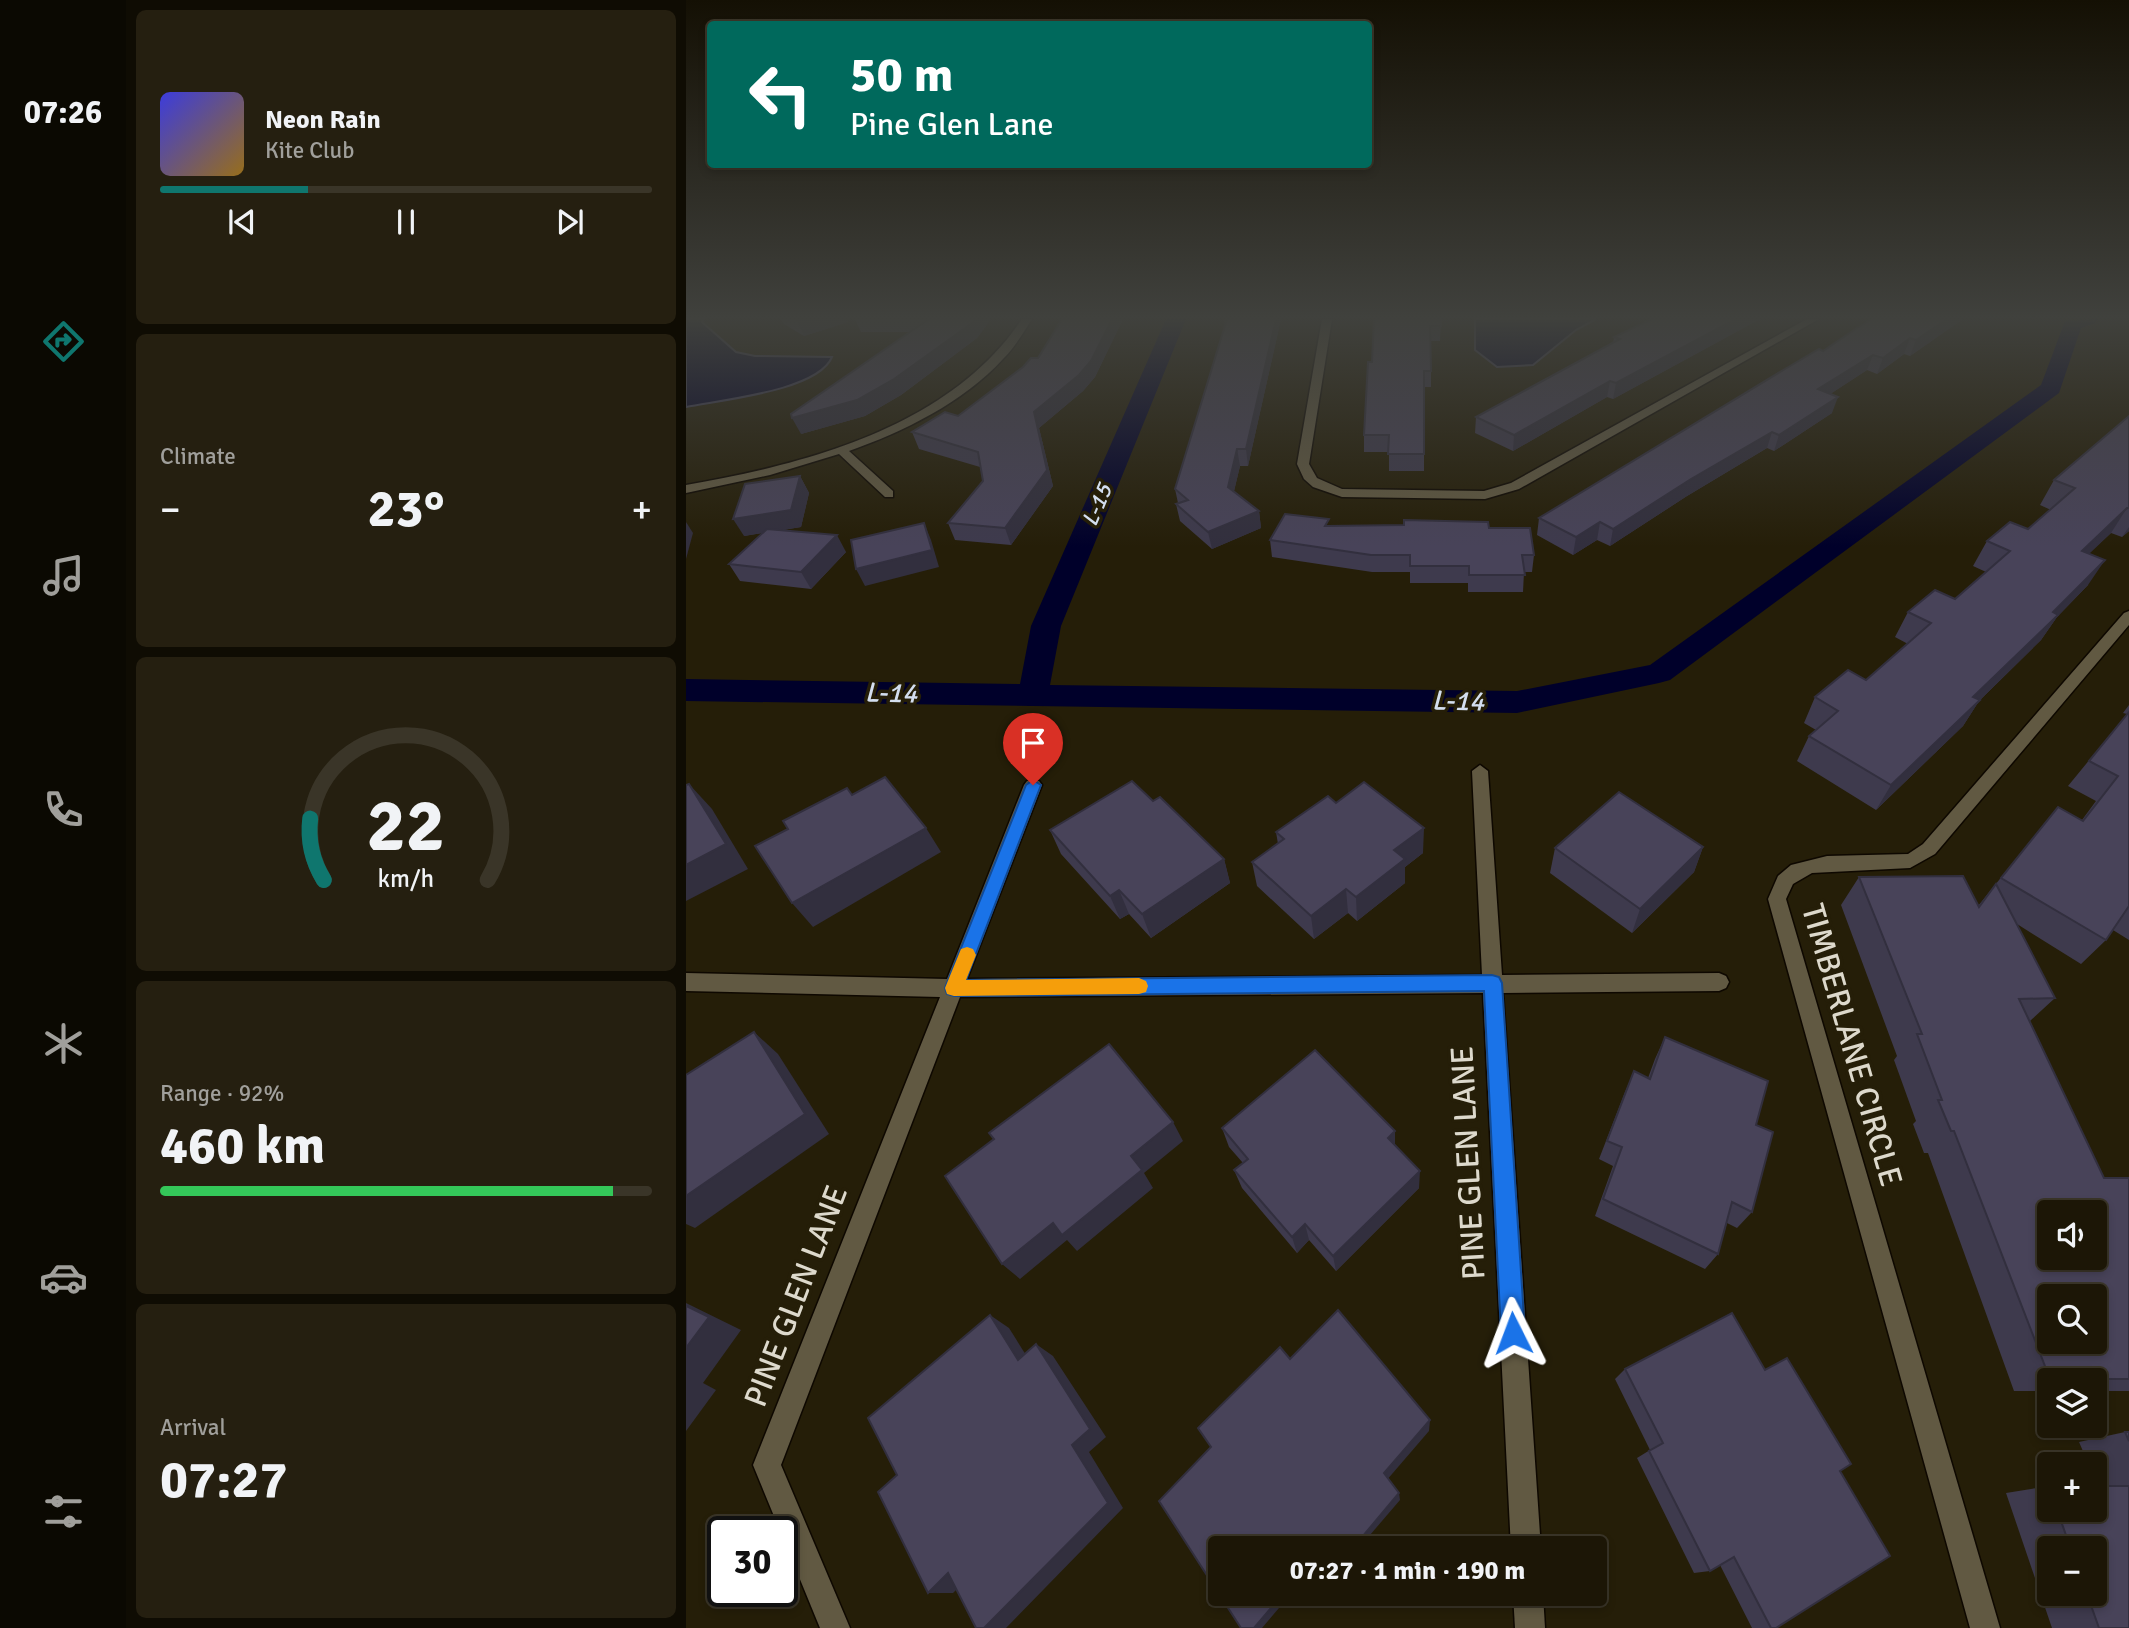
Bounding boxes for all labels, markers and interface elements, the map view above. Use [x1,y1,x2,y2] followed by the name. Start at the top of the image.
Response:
[850,45,953,105] text: 50 m
[735,49,826,140] icon: left
[24,93,102,132] text: 07:26
[265,104,381,136] text: Neon Rain
[850,105,1054,144] text: Pine Glen Lane
[265,136,354,165] text: Kite Club
[223,203,261,241] icon: previous
[387,203,425,241] icon: pause
[551,203,589,241] icon: next
[39,317,88,366] icon: directions
[160,442,236,471] text: Climate
[368,477,444,541] text: 23°
[1075,478,1119,531] water label: L-15
[160,486,181,533] text: −
[631,486,652,533] text: +
[39,551,88,600] icon: music
[864,676,918,710] water label: L-14
[1431,684,1485,718] water label: L-14
[1003,713,1063,785] pin
[1014,724,1052,762] icon: arrive
[367,782,445,871] text: 22
[39,785,88,834] icon: phone
[378,863,434,894] text: km/h
[1793,899,1911,1191] street label: TIMBERLANE CIRCLE
[39,1019,88,1068] icon: climate
[1442,1045,1494,1281] street label: PINE GLEN LANE
[160,1079,284,1108] text: Range · 92%
[160,1114,325,1178] text: 460 km
[736,1180,856,1412] street label: PINE GLEN LANE
[2037,1200,2107,1606] map controls
[2037,1200,2107,1270] button: sound
[39,1253,88,1302] icon: car
[2037,1284,2107,1354] button: search
[1476,1296,1550,1370] position arrow
[2037,1368,2107,1438] button: layers
[160,1413,226,1442] text: Arrival
[160,1448,288,1512] text: 07:27
[2037,1452,2107,1522] button: +
[39,1487,88,1536] icon: filters
[707,1516,798,1607] speed limit sign: 30
[2037,1536,2107,1606] button: −
[1290,1555,1525,1587] text: 07:27 · 1 min · 190 m

